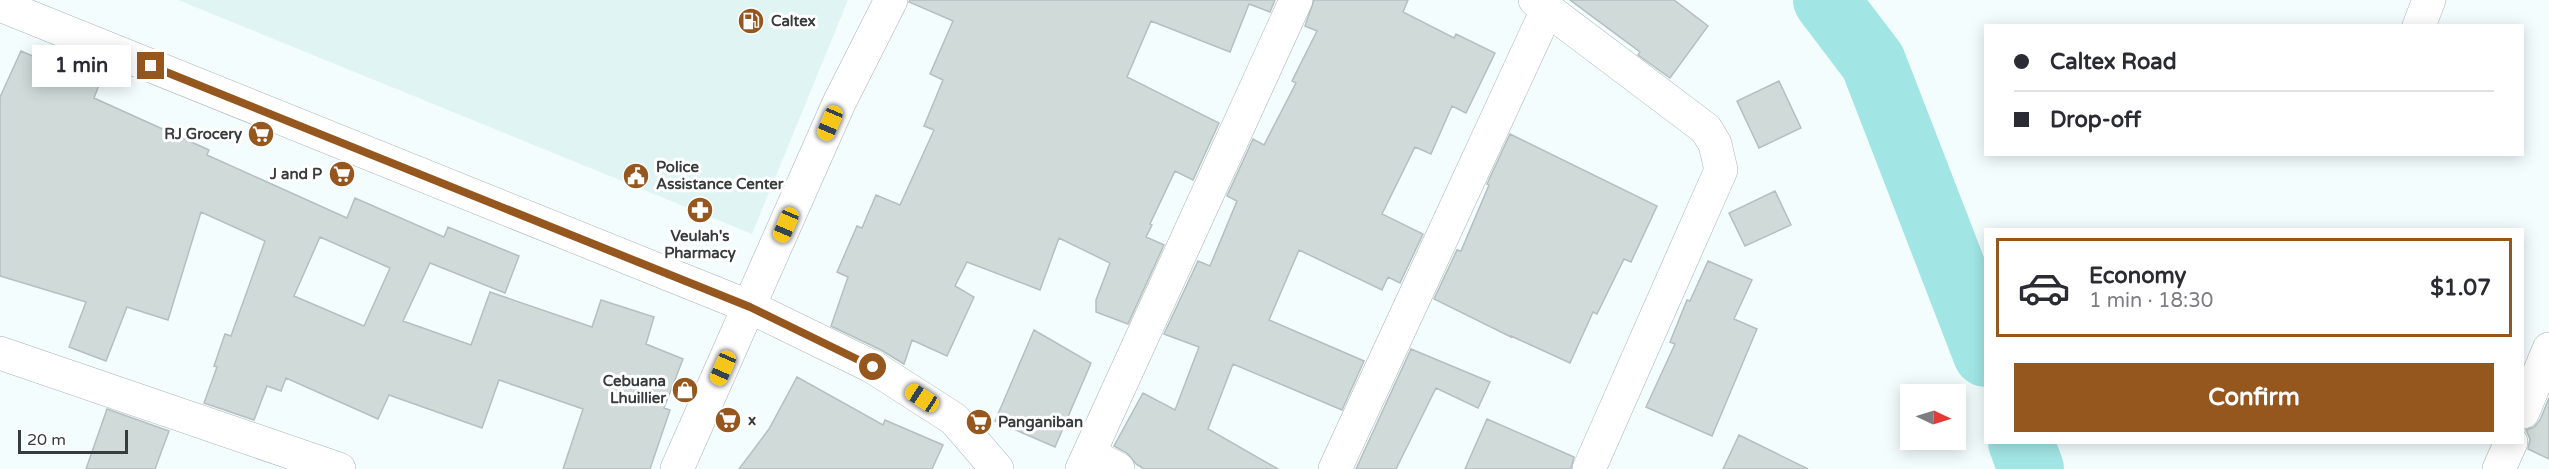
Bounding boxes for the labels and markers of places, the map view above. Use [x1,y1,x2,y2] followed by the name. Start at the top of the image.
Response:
[736,6,766,36] fuel station icon: Caltex
[771,12,816,30] place label: Caltex
[246,119,276,149] supermarket icon: RJ Grocery
[164,125,242,144] place label: RJ Grocery
[656,158,784,193] place label: Police Assistance Center
[327,159,357,189] supermarket icon: J and P
[621,161,651,191] public building icon: Police Assistance Center
[269,165,322,183] place label: J and P
[685,195,715,225] pharmacy icon: Veulah's Pharmacy
[664,227,736,263] place label: Veulah's Pharmacy
[603,372,666,407] place label: Cebuana Lhuillier
[670,375,700,405] shop icon: Cebuana Lhuillier
[713,405,743,435] supermarket icon: x
[964,407,994,437] supermarket icon: Panganiban
[748,411,756,429] place label: x
[998,413,1083,432] place label: Panganiban

